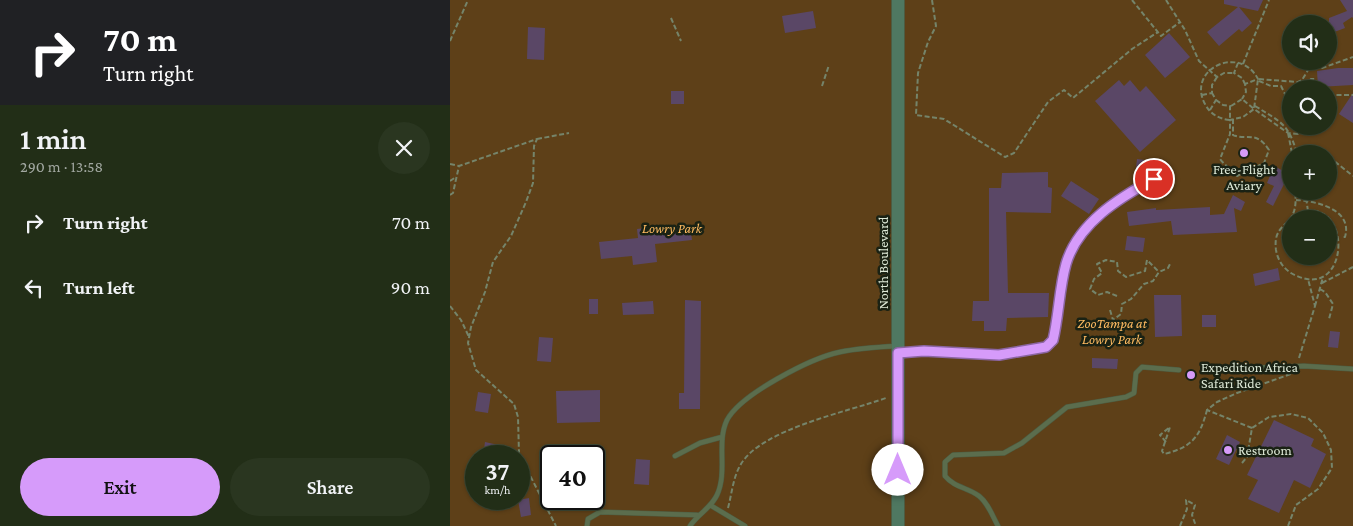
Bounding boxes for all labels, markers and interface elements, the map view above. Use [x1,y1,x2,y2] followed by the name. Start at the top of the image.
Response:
[1282,15,1337,265] map controls
[1282,15,1337,70] button: sound
[20,20,85,85] icon: right
[103,20,177,59] text: 70 m
[103,61,194,86] text: Turn right
[1282,80,1337,135] button: search
[20,122,87,155] text: 1 min
[378,122,430,174] button: close
[1282,145,1337,200] button: +
[1238,147,1250,159] marker: Free-Flight Aviary
[20,158,103,175] text: 290 m · 13:58
[1133,158,1175,200] pin
[1213,161,1275,193] place label: Free-Flight Aviary
[1140,165,1168,193] icon: arrive
[20,209,48,237] icon: right
[1282,210,1337,265] button: −
[63,212,148,233] text: Turn right
[392,212,430,233] text: 70 m
[875,216,891,309] street label: North Boulevard
[642,220,703,236] park label: Lowry Park
[20,274,48,302] icon: left
[63,277,135,298] text: Turn left
[391,277,430,298] text: 90 m
[1077,315,1148,347] park label: ZooTampa at Lowry Park
[1201,359,1298,391] place label: Expedition Africa Safari Ride
[1185,369,1197,381] marker: Expedition Africa Safari Ride
[1238,442,1292,458] place label: Restroom
[871,443,923,495] position arrow
[1222,444,1234,456] marker: Restroom
[540,445,605,510] speed limit sign: 40
[20,458,220,516] button: Exit
[230,458,430,516] button: Share
[486,458,509,485] text: 37
[485,483,510,497] text: km/h

